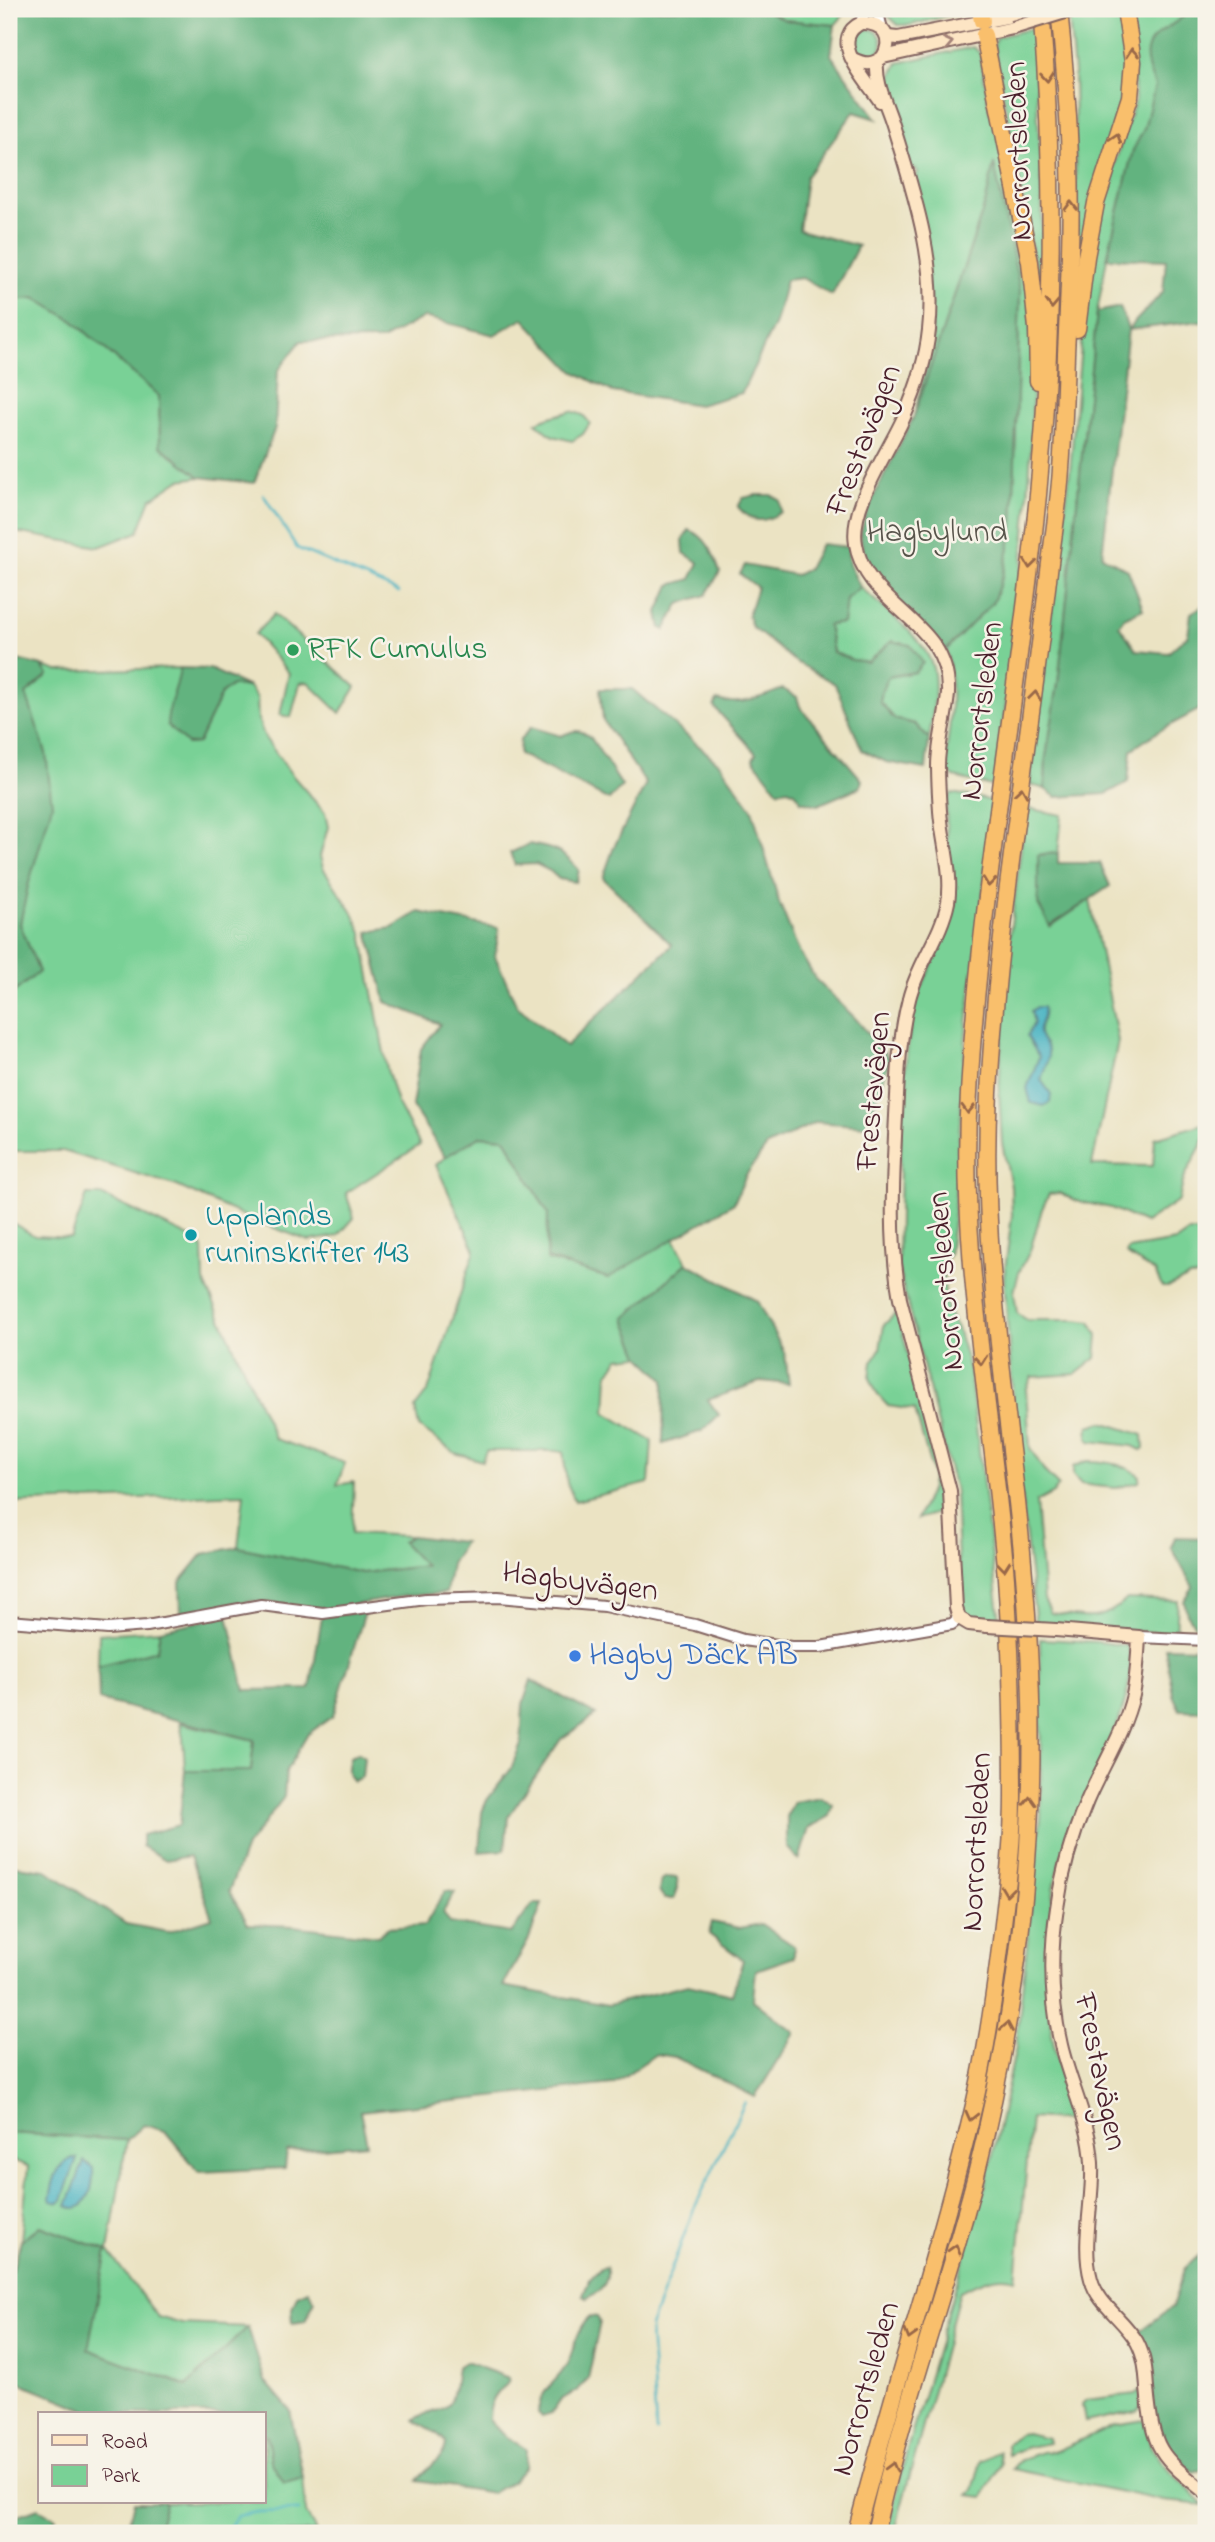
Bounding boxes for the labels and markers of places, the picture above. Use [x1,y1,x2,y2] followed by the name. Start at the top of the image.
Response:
[307,627,488,674] place label: RFK Cumulus
[285,642,301,658] marker: RFK Cumulus
[205,1194,410,1278] place label: Upplands runinskrifter 143
[183,1227,199,1243] marker: Upplands runinskrifter 143
[589,1633,798,1680] place label: Hagby Däck AB
[567,1648,583,1664] marker: Hagby Däck AB

